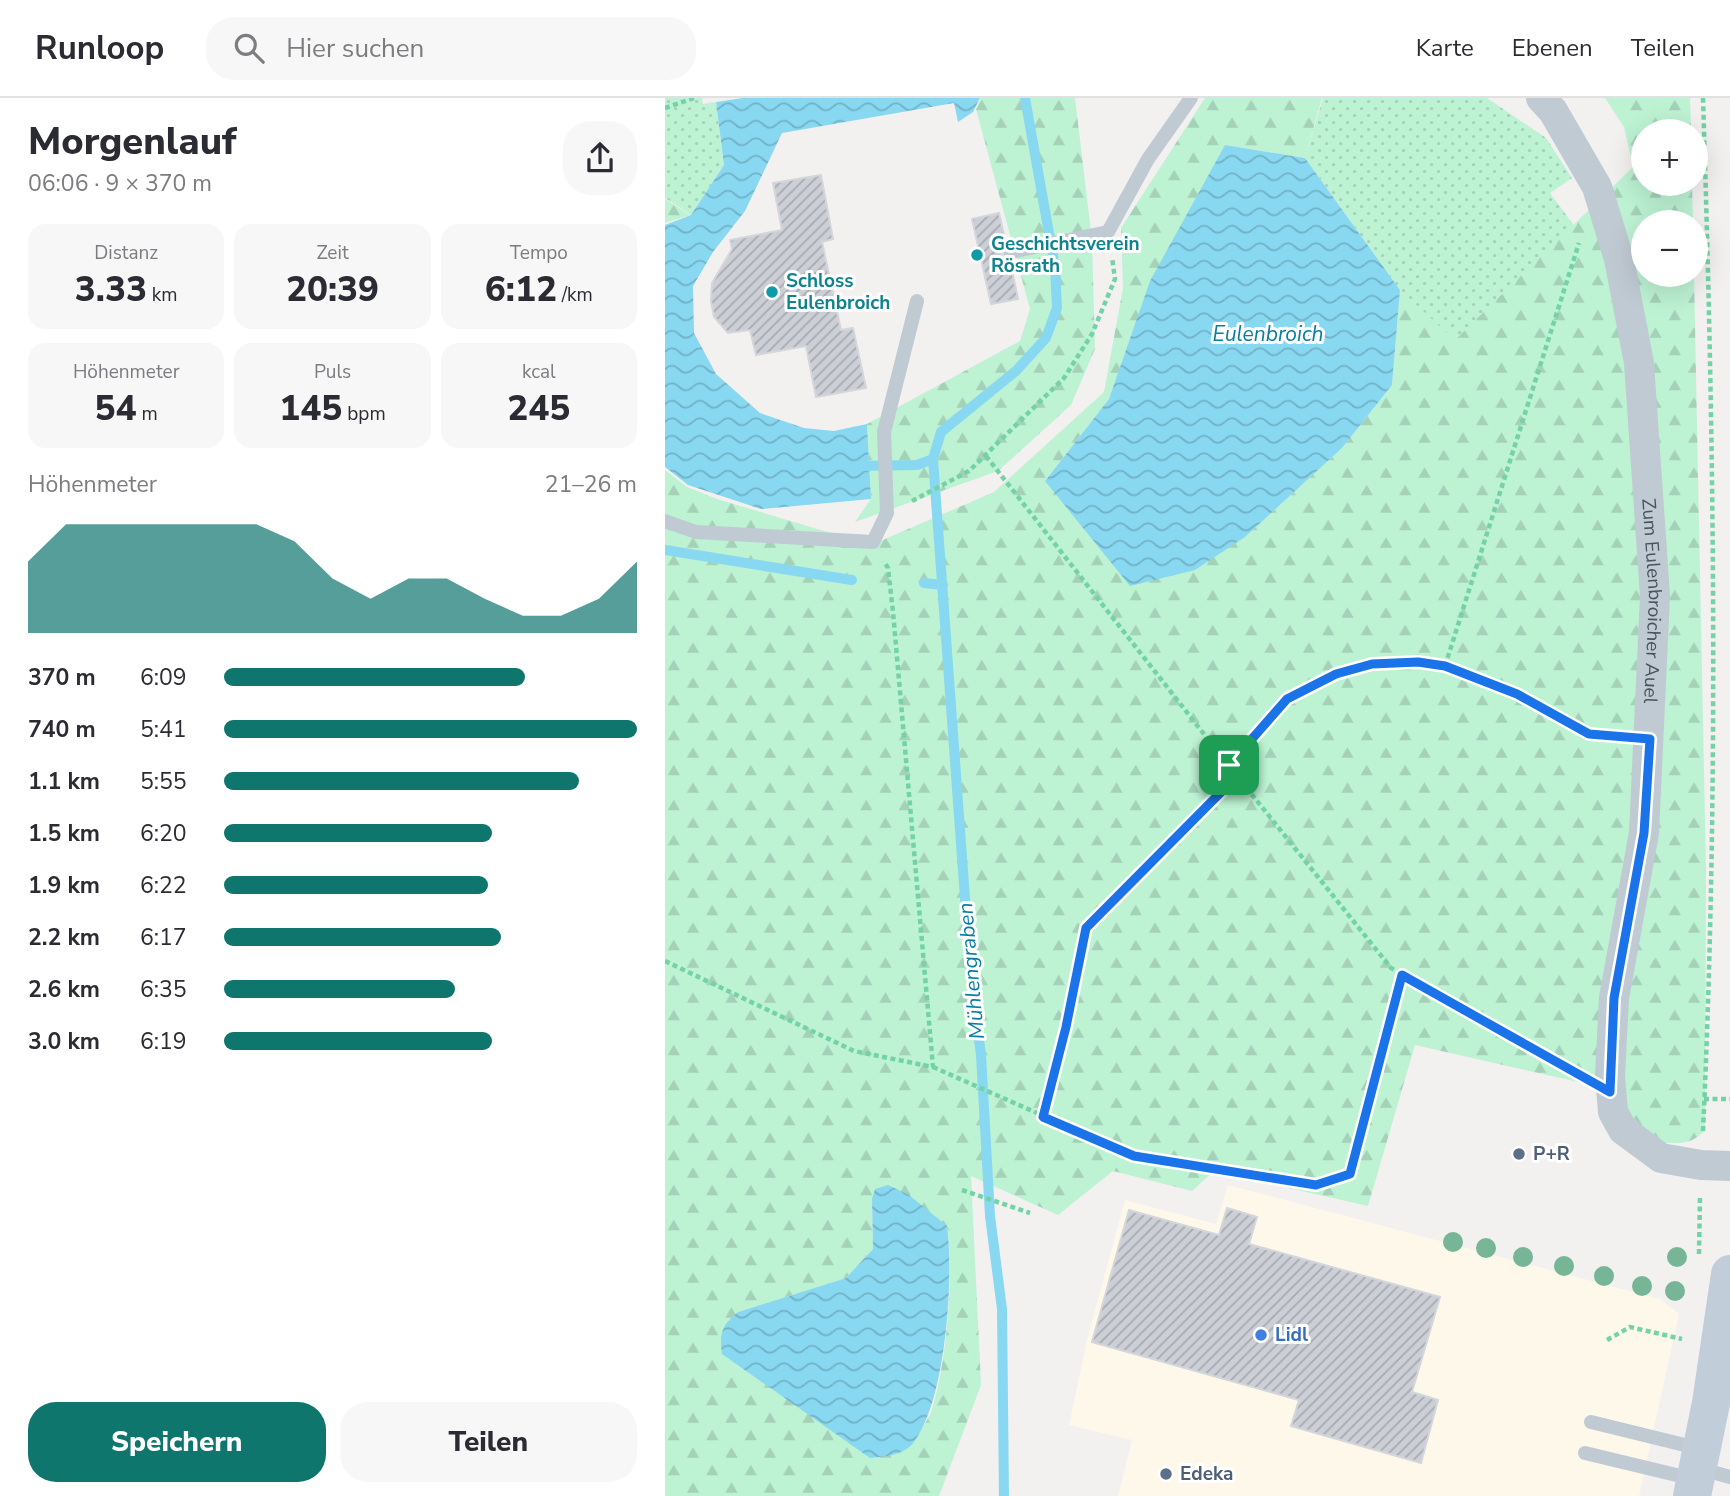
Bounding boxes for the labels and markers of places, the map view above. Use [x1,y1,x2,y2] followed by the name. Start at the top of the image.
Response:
[991,231,1140,279] place label: Geschichtsverein Rösrath
[969,247,985,263] marker: Geschichtsverein Rösrath
[786,268,890,316] place label: Schloss Eulenbroich
[764,284,780,300] marker: Schloss Eulenbroich
[1199,735,1259,795] pin
[1533,1141,1570,1167] place label: P+R
[1511,1146,1527,1162] marker: P+R
[1275,1322,1308,1348] place label: Lidl
[1253,1327,1269,1343] marker: Lidl
[1180,1461,1233,1487] place label: Edeka
[1158,1466,1174,1482] marker: Edeka

